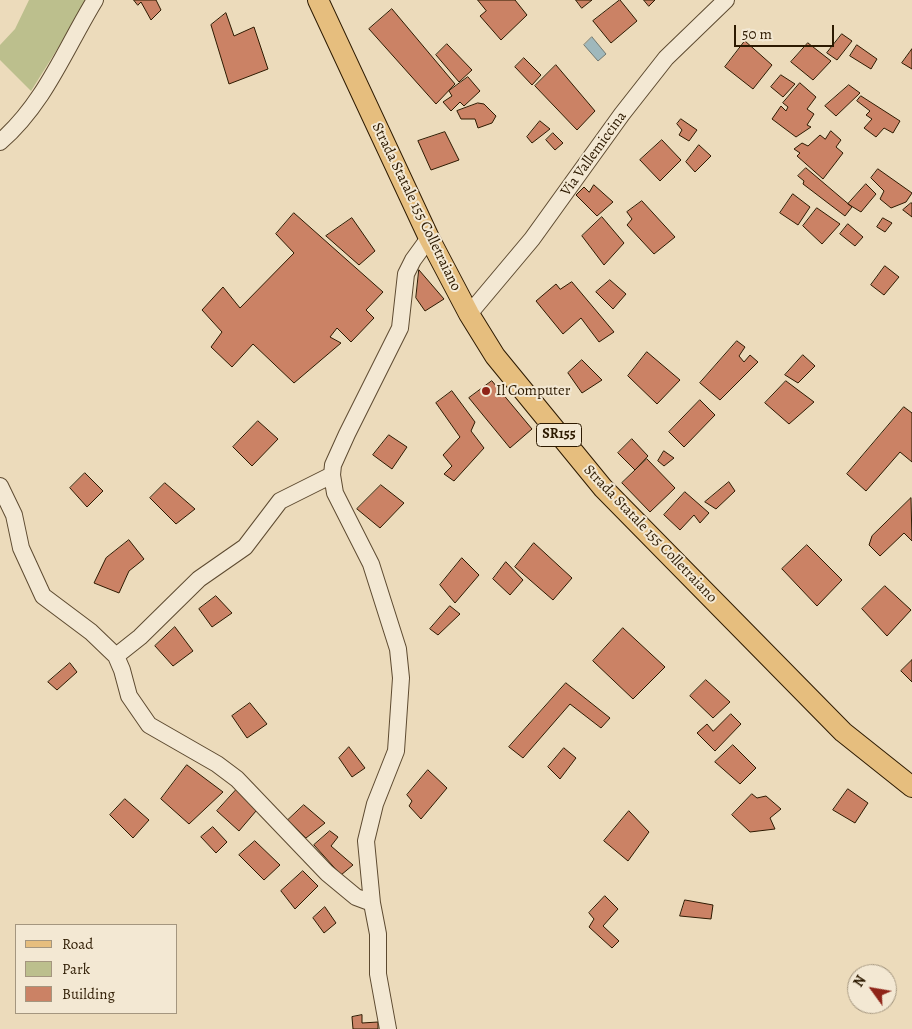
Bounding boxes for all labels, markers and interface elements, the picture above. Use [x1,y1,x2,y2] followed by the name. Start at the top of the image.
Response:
[737,15,837,47] scale bar
[742,24,772,44] text: 50 m
[557,108,631,200] street label: Via Vallemiccina
[367,120,465,294] street label: Strada Statale 155 Colletraiano
[496,382,571,400] place label: Il Computer
[480,385,492,397] marker: Il Computer
[536,424,582,446] road number: SR155
[579,461,721,607] street label: Strada Statale 155 Colletraiano
[15,924,178,1014] legend
[62,934,93,954] text: Road
[62,959,90,979] text: Park
[847,964,897,1014] north arrow
[849,972,870,991] text: N
[62,984,115,1004] text: Building

